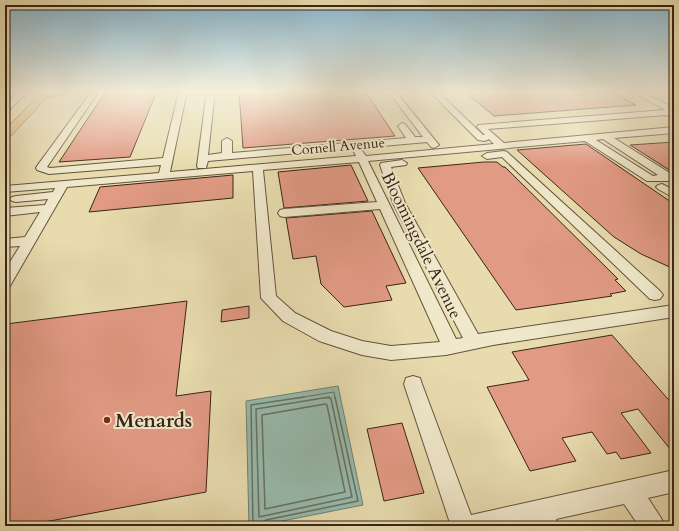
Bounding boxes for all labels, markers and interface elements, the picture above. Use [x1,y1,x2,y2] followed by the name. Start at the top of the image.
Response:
[290,133,386,160] street label: Cornell Avenue
[376,168,467,323] street label: Bloomingdale Avenue
[115,407,192,434] place label: Menards
[102,415,112,425] marker: Menards

